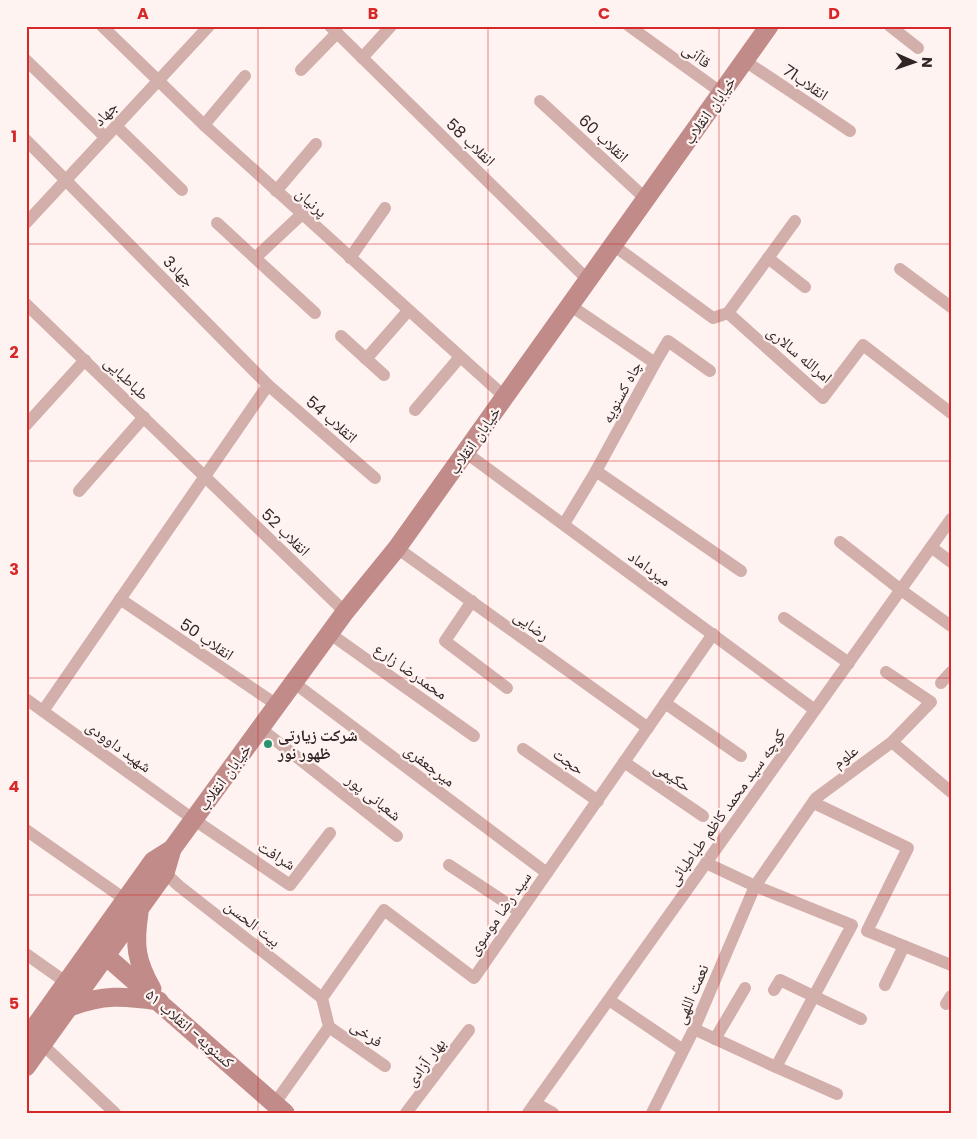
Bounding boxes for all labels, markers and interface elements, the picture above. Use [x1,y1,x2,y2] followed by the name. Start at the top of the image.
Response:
[137,2,149,25] text: A
[368,2,378,25] text: B
[598,2,610,25] text: C
[828,2,840,25] text: D
[678,37,716,74] street label: قاآنی
[890,38,940,88] north arrow
[917,57,937,68] text: N
[778,59,833,106] street label: انقلاب71
[677,72,741,149] street label: خیابان انقلاب
[88,96,123,131] street label: جهاد
[574,109,634,168] street label: انقلاب 60
[441,113,501,172] street label: انقلاب 58
[11,125,17,148] text: 1
[291,182,333,223] street label: پرنیان
[158,250,200,292] street label: جهاد3
[762,320,837,389] street label: امرالله سالاری
[9,341,19,364] text: 2
[99,351,154,406] street label: طباطبایی
[596,357,647,427] street label: چاه کسنویه
[301,390,363,448] street label: اتقلاب 54
[442,402,506,479] street label: خیابان انقلاب
[256,503,315,561] street label: انقلاب 52
[624,545,676,592] street label: میرداماد
[9,558,19,581] text: 3
[509,605,554,646] street label: رضایی
[175,613,238,666] street label: انقلاب 50
[369,638,452,705] street label: محمدرضا زارع
[81,715,156,778] street label: شهید داوودی
[277,724,358,765] place label: شرکت زیارتی ظهور نور
[662,724,791,890] street label: کوچه سید محمد کاظم طباطبائی
[262,738,274,750] marker: شرکت زیارتی ظهور نور
[399,738,460,792] street label: میرجعفری
[192,739,257,816] street label: خیابان انقلاب
[827,739,863,774] street label: علوم
[548,742,589,781] street label: حجت
[649,755,696,797] street label: حکیمی
[340,768,406,826] street label: شعبانی پور
[9,775,20,798] text: 4
[253,835,300,876] street label: شرافت
[462,867,537,960] street label: سید رضا موسوی
[220,894,286,953] street label: بیت الحسن
[669,961,714,1028] street label: نعمت اللهی
[140,983,239,1073] street label: کسنویه- انقلاب ۵۱
[9,992,19,1015] text: 5
[346,1014,387,1053] street label: فرخی
[400,1033,451,1091] street label: بهار آزادی

